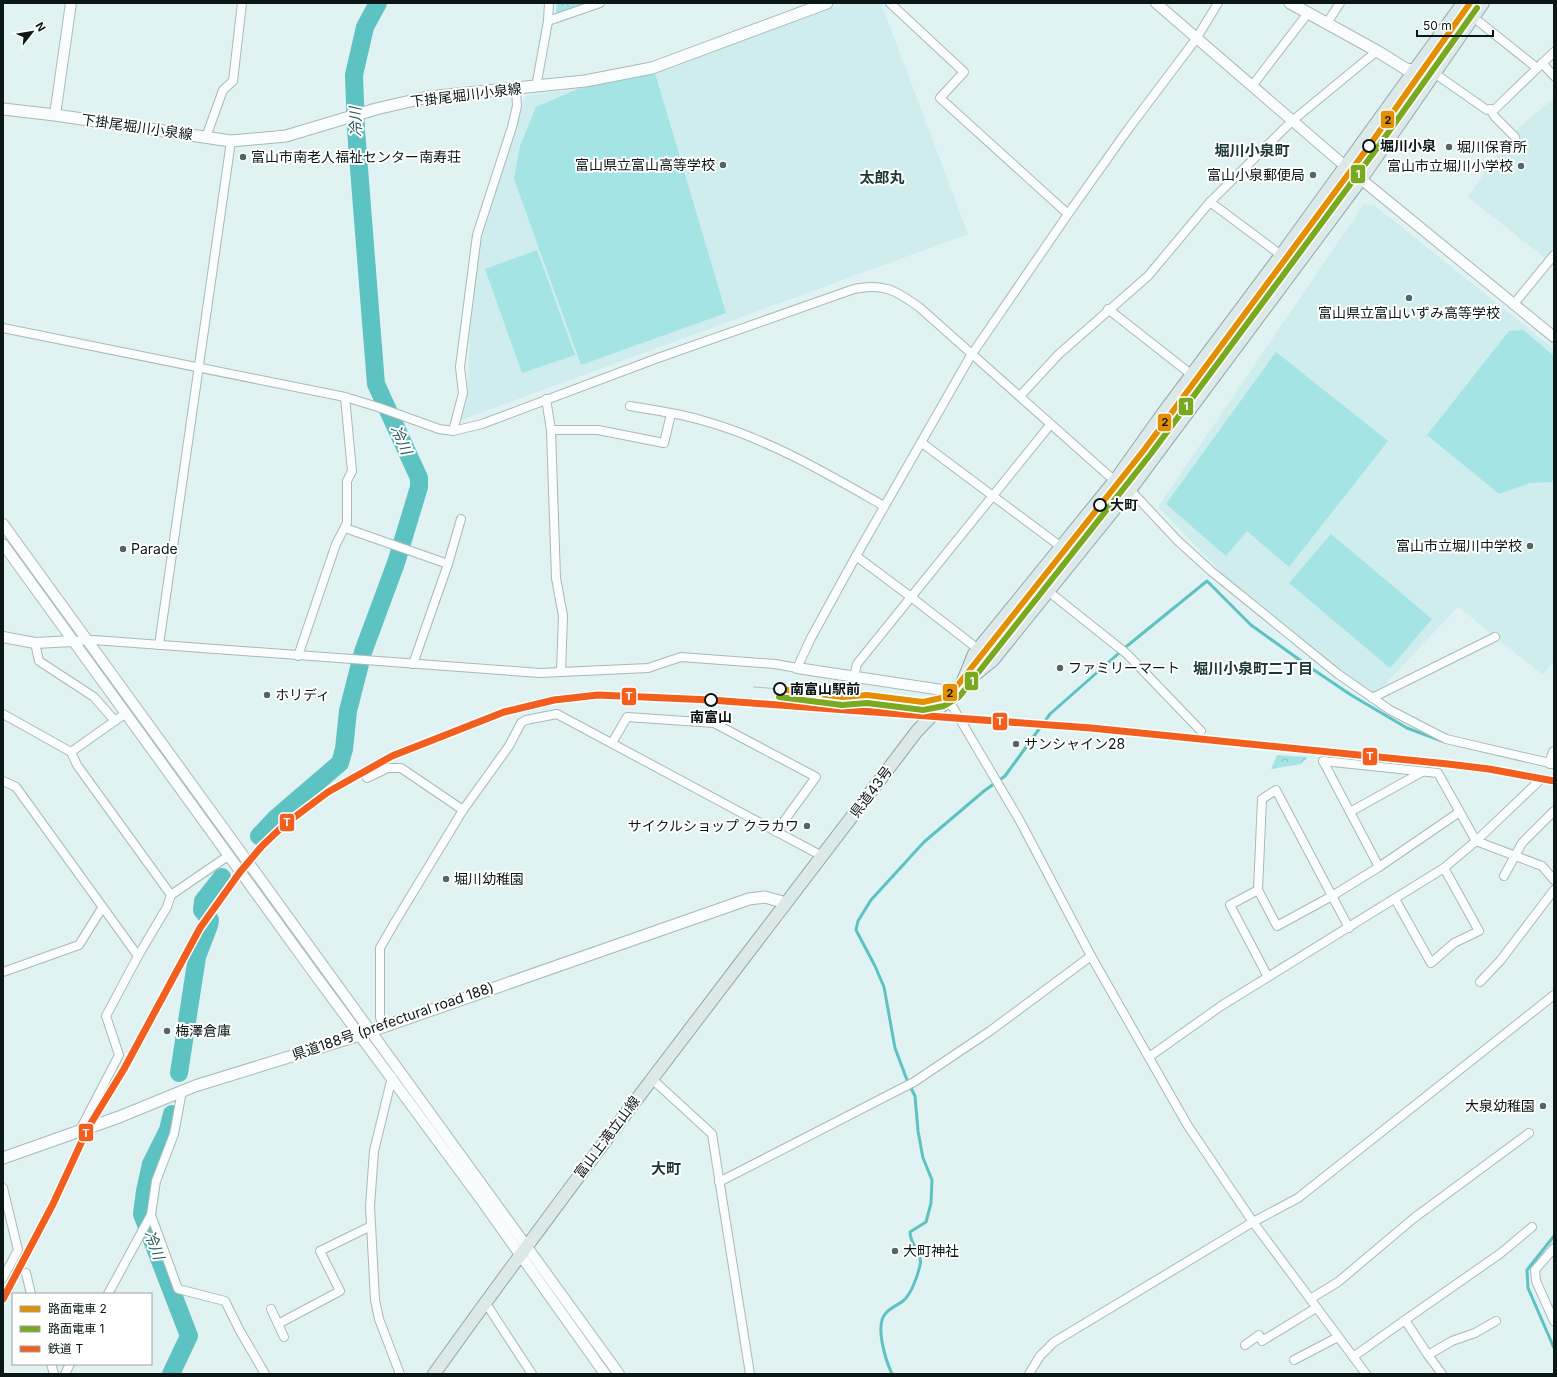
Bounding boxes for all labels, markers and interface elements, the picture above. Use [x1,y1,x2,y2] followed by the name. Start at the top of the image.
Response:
[12,12,52,52] north arrow
[1417,12,1493,38] scale bar
[1423,18,1452,33] text: 50 m
[32,20,49,34] text: N
[409,79,523,110] street label: 下掛尾堀川小泉線
[345,105,366,137] water label: 冷川
[80,110,194,143] street label: 下掛尾堀川小泉線
[1380,110,1395,129] line badge: 2
[1385,113,1392,127] text: 2
[1380,137,1436,154] place label: 堀川小泉
[1457,138,1527,155] place label: 堀川保育所
[1362,139,1376,153] marker: 堀川小泉
[1214,141,1290,160] district label: 堀川小泉町
[1444,142,1454,152] marker: 堀川保育所
[251,148,461,165] place label: 富山市南老人福祉センター南寿荘
[238,152,248,162] marker: 富山市南老人福祉センター南寿荘
[575,156,715,173] place label: 富山県立富山高等学校
[1387,157,1513,174] place label: 富山市立堀川小学校
[718,160,728,170] marker: 富山県立富山高等学校
[1516,161,1526,171] marker: 富山市立堀川小学校
[1350,164,1366,184] line badge: 1
[1207,166,1305,183] place label: 富山小泉郵便局
[1356,167,1361,181] text: 1
[859,168,905,187] district label: 太郎丸
[1308,170,1318,180] marker: 富山小泉郵便局
[1404,293,1414,303] marker: 富山県立富山いずみ高等学校
[1318,304,1500,321] place label: 富山県立富山いずみ高等学校
[1178,397,1194,416] line badge: 1
[1184,399,1189,413] text: 1
[1157,413,1172,432] line badge: 2
[1162,415,1169,429] text: 2
[387,422,417,459] water label: 冷川
[1110,496,1138,513] place label: 大町
[1093,498,1107,512] marker: 大町
[1396,537,1522,554] place label: 富山市立堀川中学校
[131,540,178,557] place label: Parade
[1525,541,1535,551] marker: 富山市立堀川中学校
[118,544,128,554] marker: Parade
[1068,659,1180,676] place label: ファミリーマート
[1193,659,1313,678] district label: 堀川小泉町二丁目
[1055,663,1065,673] marker: ファミリーマート
[964,671,979,691] line badge: 1
[970,674,975,688] text: 1
[790,680,860,697] place label: 南富山駅前
[773,682,787,696] marker: 南富山駅前
[942,683,958,702] line badge: 2
[275,686,330,703] place label: ホリディ
[947,686,954,700] text: 2
[621,687,637,706] line badge: T
[625,689,633,703] text: T
[262,690,272,700] marker: ホリディ
[704,693,718,707] marker: 南富山
[690,708,732,725] place label: 南富山
[992,712,1008,731] line badge: T
[996,714,1004,728] text: T
[1024,735,1125,752] place label: サンシャイン28
[1011,739,1021,749] marker: サンシャイン28
[1362,747,1378,766] line badge: T
[1366,749,1374,763] text: T
[846,763,895,821] street label: 県道43号
[279,813,295,832] line badge: T
[283,815,291,829] text: T
[628,817,799,834] place label: サイクルショップ クラカワ
[802,821,812,831] marker: サイクルショップ クラカワ
[454,870,524,887] place label: 堀川幼稚園
[441,874,451,884] marker: 堀川幼稚園
[290,978,496,1063] street label: 県道188号 (prefectural road 188)
[175,1022,231,1039] place label: 梅澤倉庫
[162,1026,172,1036] marker: 梅澤倉庫
[570,1092,643,1181] street label: 富山上滝立山線
[1465,1097,1535,1114] place label: 大泉幼稚園
[1538,1101,1548,1111] marker: 大泉幼稚園
[78,1123,94,1142] line badge: T
[82,1126,90,1140] text: T
[651,1159,681,1178] district label: 大町
[140,1227,169,1264] water label: 冷川
[903,1242,959,1259] place label: 大町神社
[890,1246,900,1256] marker: 大町神社
[12,1293,152,1365] legend
[48,1301,107,1316] text: 路面電車 2
[48,1321,104,1336] text: 路面電車 1
[48,1341,83,1356] text: 鉄道 T

